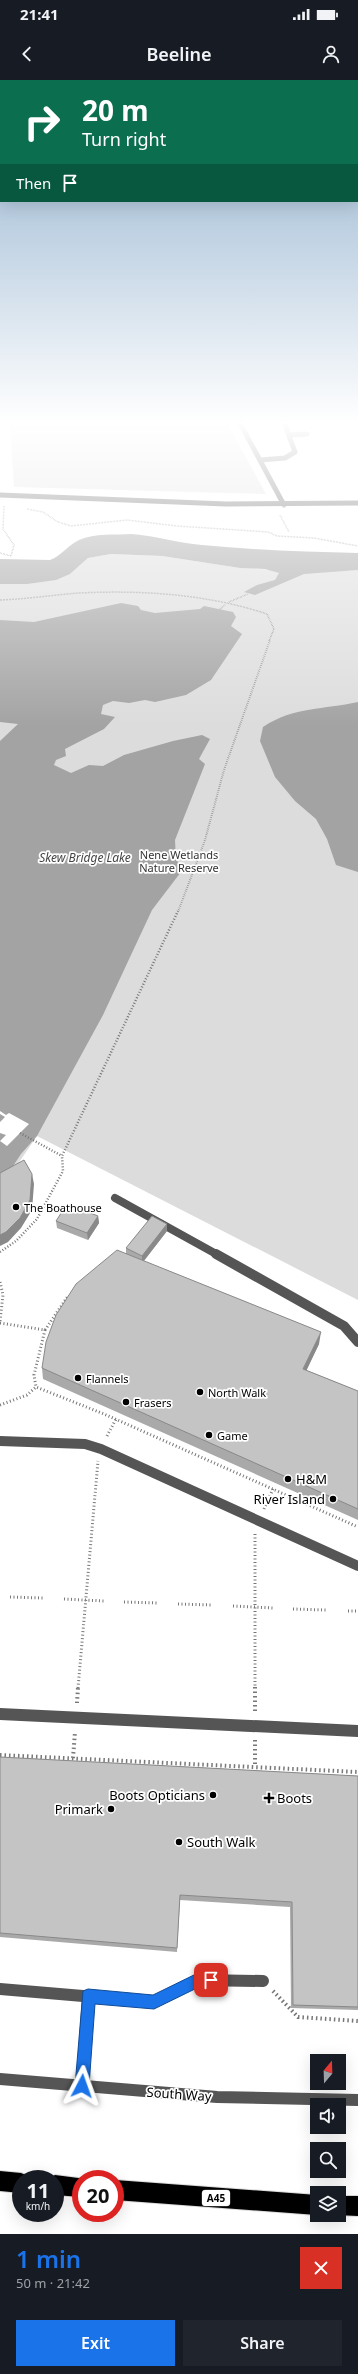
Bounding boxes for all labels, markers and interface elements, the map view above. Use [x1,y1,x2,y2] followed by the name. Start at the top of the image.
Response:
[20,4,59,24] text: 21:41
[146,42,212,66] text: Beeline
[16,43,38,65] icon: back
[320,43,342,65] icon: person
[82,91,149,129] text: 20 m
[16,96,68,148] icon: right
[82,127,166,151] text: Turn right
[59,172,81,194] icon: arrive
[16,173,51,193] text: Then
[139,847,219,875] park label: Nene Wetlands Nature Reserve
[39,849,131,866] water label: Skew Bridge Lake
[24,1200,102,1215] place label: The Boathouse
[11,1202,21,1212] marker: The Boathouse
[86,1371,129,1386] place label: Flannels
[73,1373,83,1383] marker: Flannels
[208,1385,266,1400] place label: North Walk
[195,1387,205,1397] marker: North Walk
[134,1395,172,1410] place label: Frasers
[121,1397,131,1407] marker: Frasers
[217,1428,248,1443] place label: Game
[204,1430,214,1440] marker: Game
[296,1470,327,1488] place label: H&M
[283,1474,293,1484] marker: H&M
[254,1490,325,1508] place label: River Island
[328,1494,338,1504] marker: River Island
[109,1786,205,1804] place label: Boots Opticians
[277,1789,312,1807] place label: Boots
[208,1790,218,1800] marker: Boots Opticians
[264,1793,274,1803] marker: Boots
[55,1800,103,1818] place label: Primark
[106,1804,116,1814] marker: Primark
[187,1833,256,1851] place label: South Walk
[174,1837,184,1847] marker: South Walk
[194,1963,228,1997] pin
[200,1969,222,1991] icon: arrive
[310,2054,346,2090] north arrow
[310,2054,346,2222] map controls
[61,2065,103,2107] position arrow
[146,2083,212,2105] street label: South Way
[310,2098,346,2134] button: sound
[310,2142,346,2178] button: search
[72,2170,124,2222] speed limit sign: 20
[27,2177,49,2204] text: 11
[310,2186,346,2222] button: layers
[202,2190,230,2206] road number: A45
[26,2199,50,2213] text: km/h
[16,2242,81,2275] text: 1 min
[300,2247,342,2289] button: close
[16,2274,90,2292] text: 50 m · 21:42
[16,2320,175,2366] button: Exit
[183,2320,342,2366] button: Share

